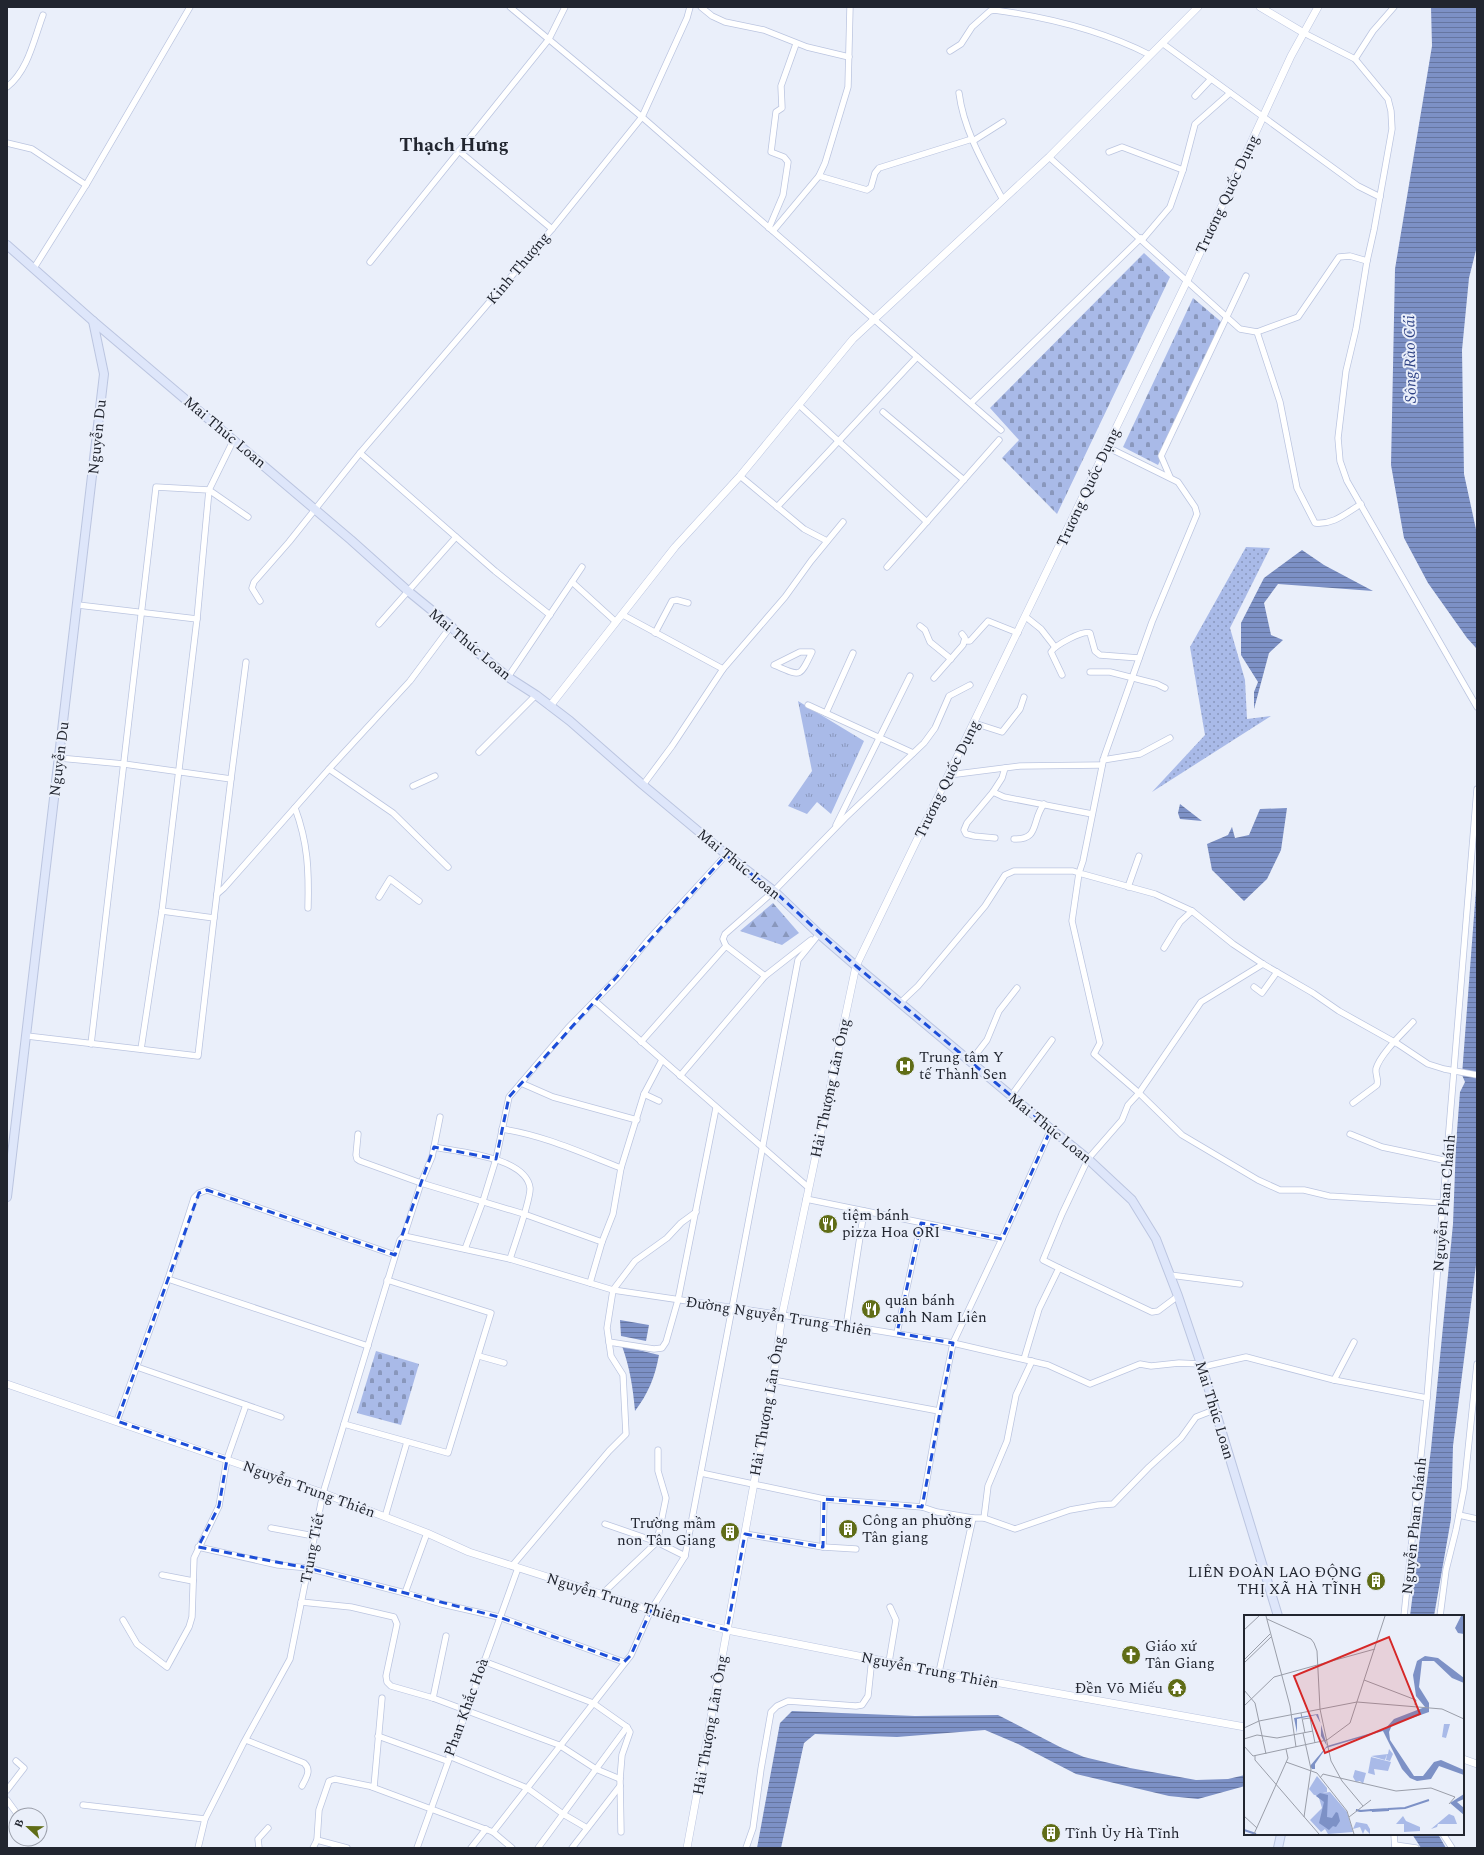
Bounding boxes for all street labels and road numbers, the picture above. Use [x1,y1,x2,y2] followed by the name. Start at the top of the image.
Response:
[1190,131,1265,258] street label: Trương Quốc Dụng
[481,227,556,310] street label: Kinh Thượng
[178,391,271,474] street label: Mai Thúc Loan
[82,398,113,476] street label: Nguyễn Du
[1051,424,1126,551] street label: Trương Quốc Dụng
[423,603,516,686] street label: Mai Thúc Loan
[909,716,986,842] street label: Trương Quốc Dụng
[43,720,76,798] street label: Nguyễn Du
[692,823,786,906] street label: Mai Thúc Loan
[804,1016,857,1160] street label: Hải Thượng Lãn Ông
[1003,1087,1097,1170] street label: Mai Thúc Loan
[1427,1133,1462,1273] street label: Nguyễn Phan Chánh
[684,1290,874,1343] street label: Đường Nguyễn Trung Thiên
[744,1334,791,1478] street label: Hải Thượng Lãn Ông
[1189,1358,1241,1463] street label: Mai Thúc Loan
[239,1455,379,1524] street label: Nguyễn Trung Thiên
[1396,1456,1433,1596] street label: Nguyễn Phan Chánh
[294,1511,331,1586] street label: Trung Tiết
[544,1567,684,1630] street label: Nguyễn Trung Thiên
[859,1646,1001,1695] street label: Nguyễn Trung Thiên
[687,1653,734,1797] street label: Hải Thượng Lãn Ông
[438,1654,495,1760] street label: Phan Khắc Hoà

